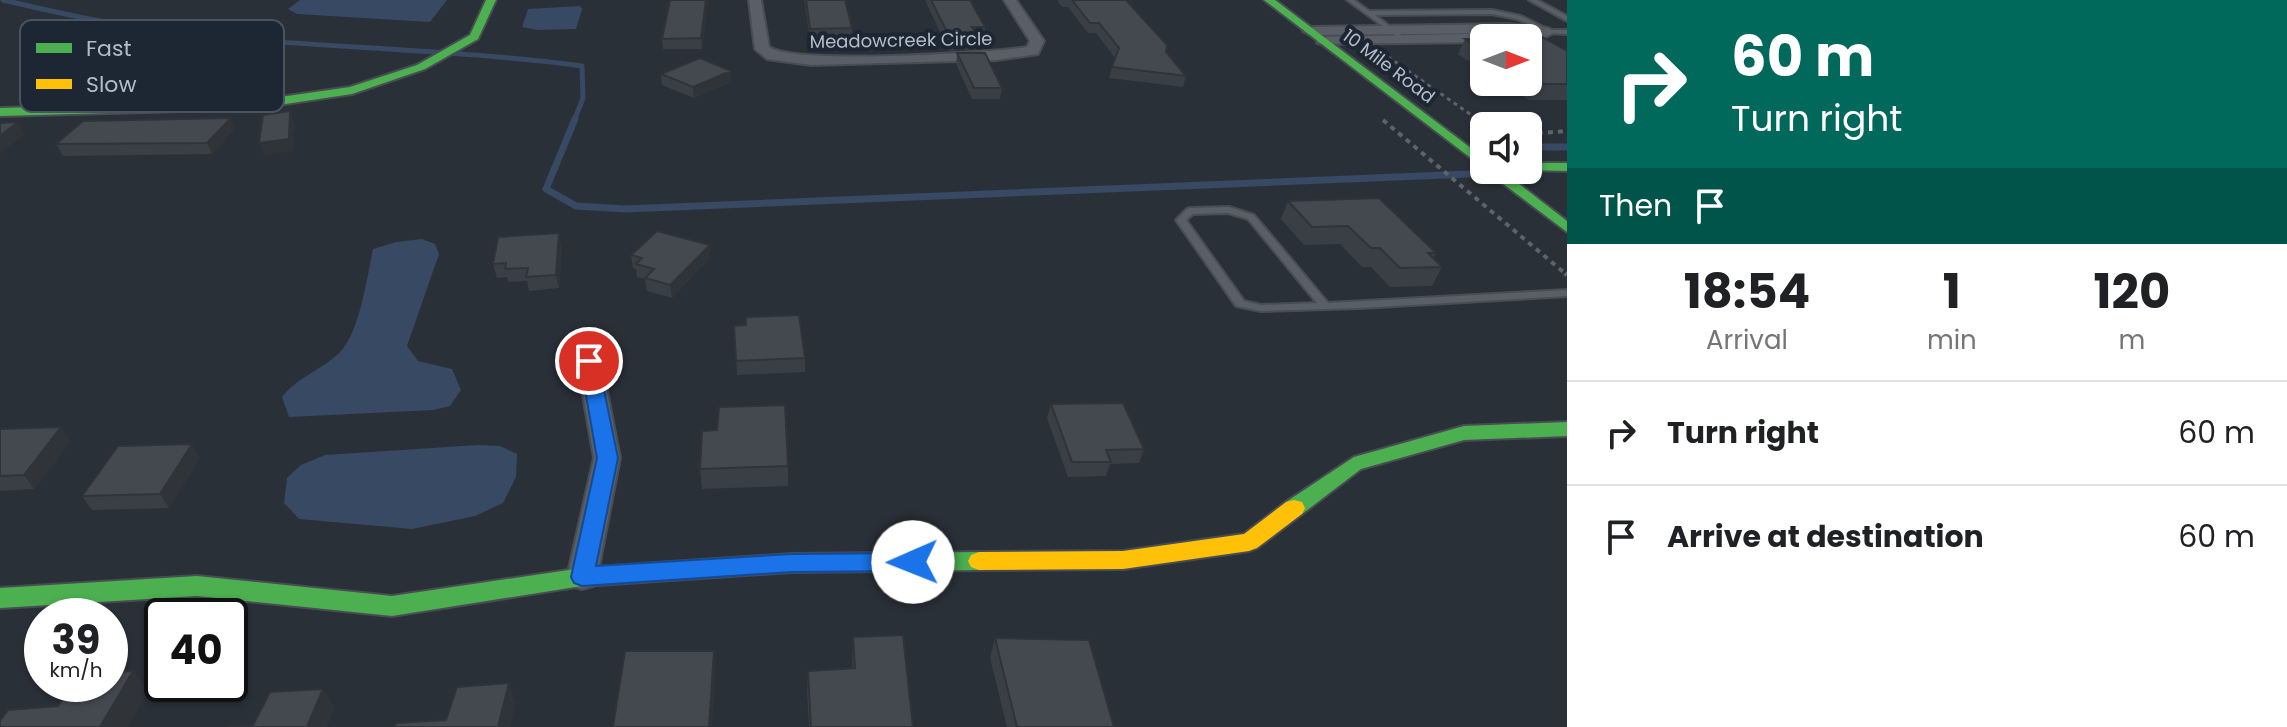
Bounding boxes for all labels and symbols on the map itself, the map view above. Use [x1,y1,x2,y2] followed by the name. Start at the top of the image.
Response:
[20,20,284,112] legend
[1338,23,1440,109] street label: 10 Mile Road
[1470,24,1542,96] north arrow
[809,26,993,54] street label: Meadowcreek Circle
[86,33,131,64] text: Fast
[86,69,136,100] text: Slow
[555,327,623,395] pin
[871,520,955,604] position arrow
[144,598,248,702] speed limit sign: 40

